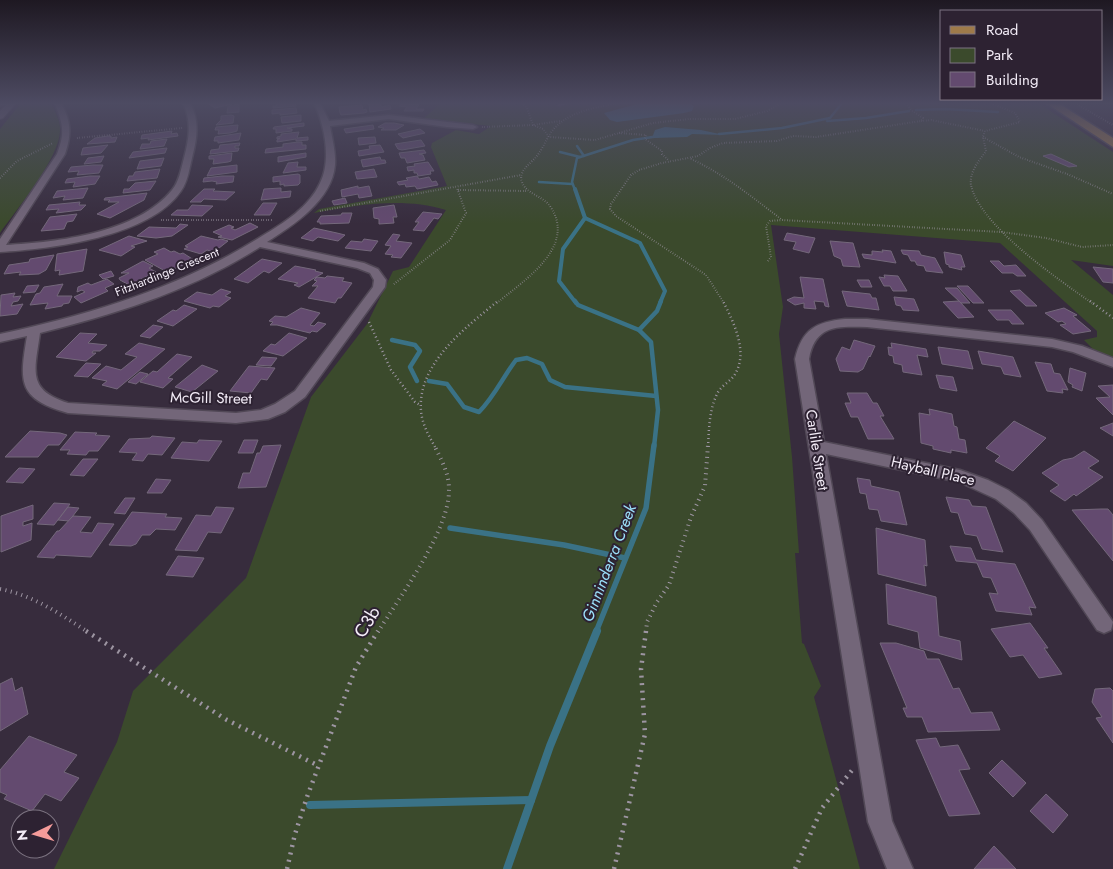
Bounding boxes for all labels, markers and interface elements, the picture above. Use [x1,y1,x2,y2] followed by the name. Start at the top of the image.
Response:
[940,10,1103,100] legend
[986,19,1018,41] text: Road
[986,44,1013,66] text: Park
[986,69,1038,91] text: Building
[112,243,222,301] street label: Fitzhardinge Crescent
[170,386,253,410] street label: McGill Street
[800,408,834,492] street label: Carlile Street
[889,451,977,491] street label: Hayball Place
[576,500,642,625] water label: Ginninderra Creek
[348,601,386,643] street label: C3b
[10,809,60,859] north arrow
[12,829,32,842] text: N

